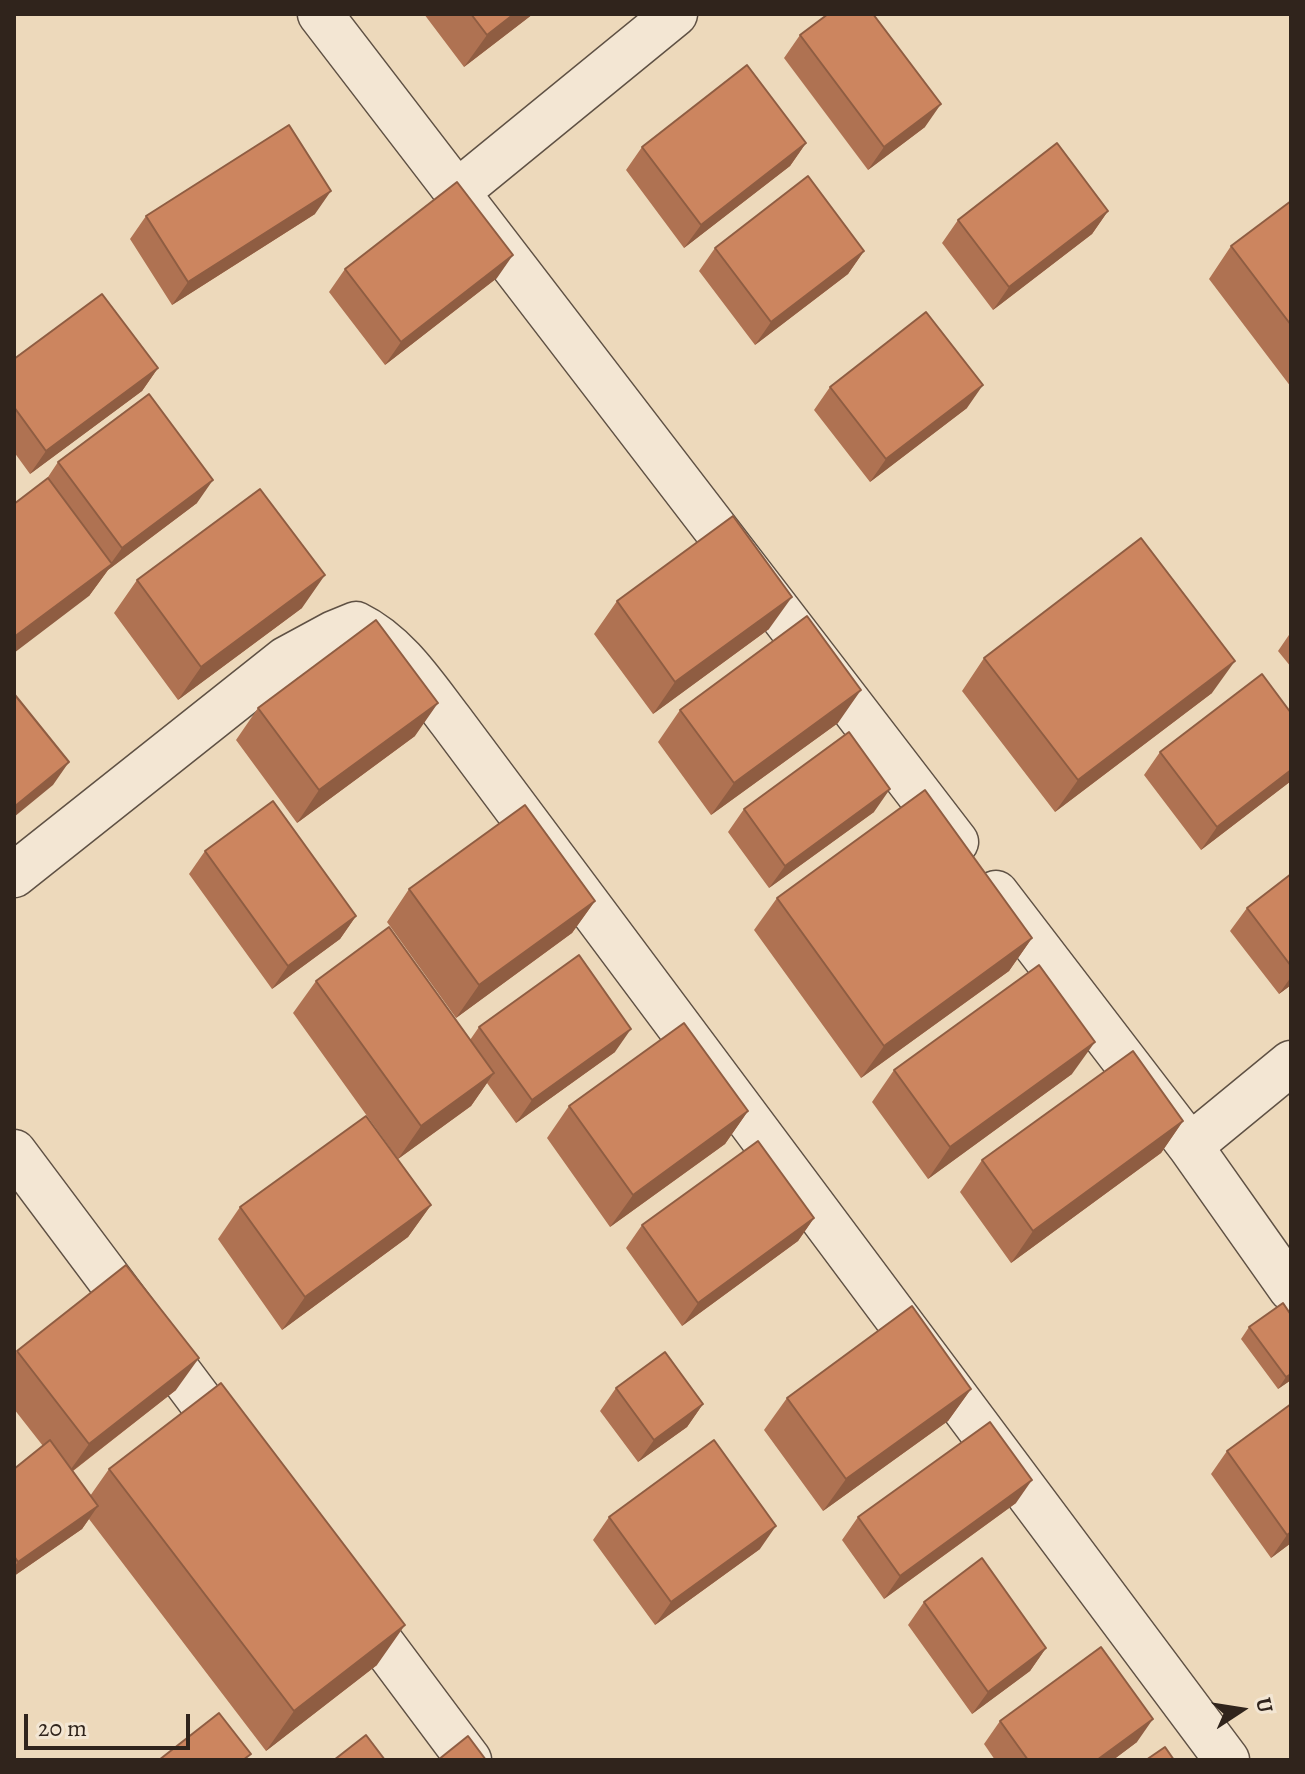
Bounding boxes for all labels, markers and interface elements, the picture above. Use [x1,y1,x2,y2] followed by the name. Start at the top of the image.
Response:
[1201,1670,1281,1750] north arrow
[1248,1695,1281,1715] text: U
[28,1698,194,1748] scale bar
[38,1712,87,1744] text: 20 m

